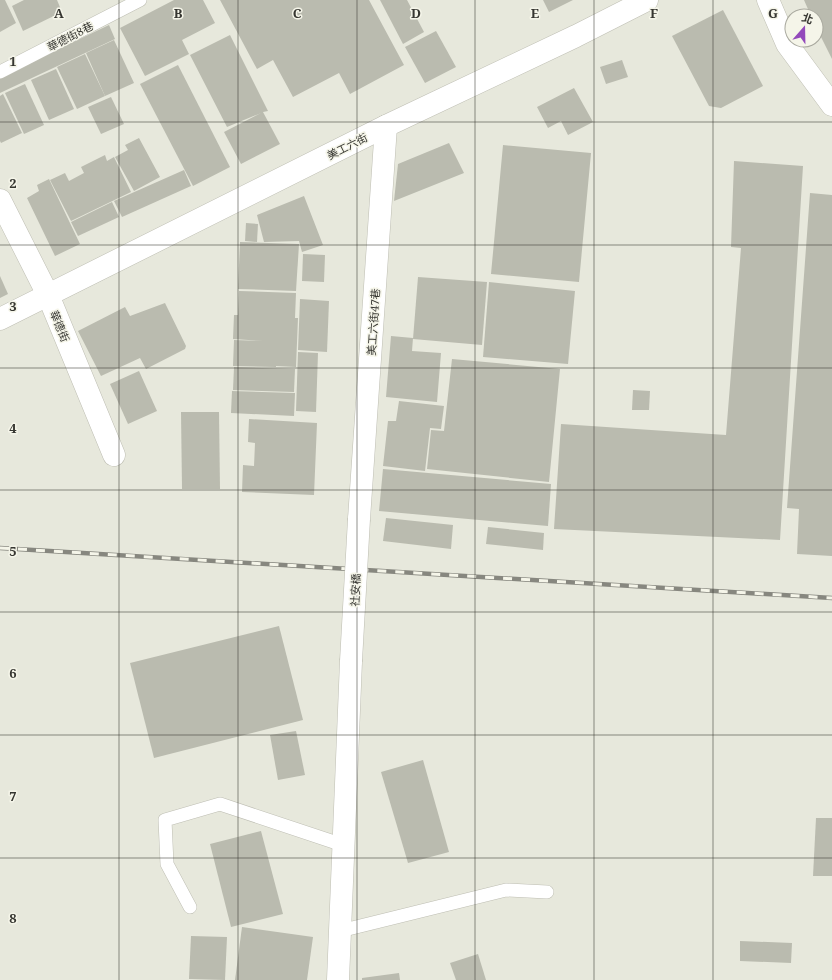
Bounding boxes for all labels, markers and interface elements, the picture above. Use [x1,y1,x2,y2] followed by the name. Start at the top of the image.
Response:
[54,4,64,22] text: A
[174,4,183,22] text: B
[293,4,302,22] text: C
[411,4,421,22] text: D
[531,4,540,22] text: E
[650,4,658,22] text: F
[768,4,778,22] text: G
[784,8,824,48] north arrow
[800,9,815,27] text: 北
[44,18,96,54] street label: 華德街8巷
[9,52,17,70] text: 1
[324,129,370,163] street label: 美工六街
[9,174,17,192] text: 2
[363,288,383,356] street label: 美工六街47巷
[9,297,17,315] text: 3
[47,308,73,344] street label: 華德街
[9,419,17,437] text: 4
[9,542,17,560] text: 5
[347,573,363,607] street label: 社安橋
[9,664,17,682] text: 6
[9,787,17,805] text: 7
[9,909,17,927] text: 8

